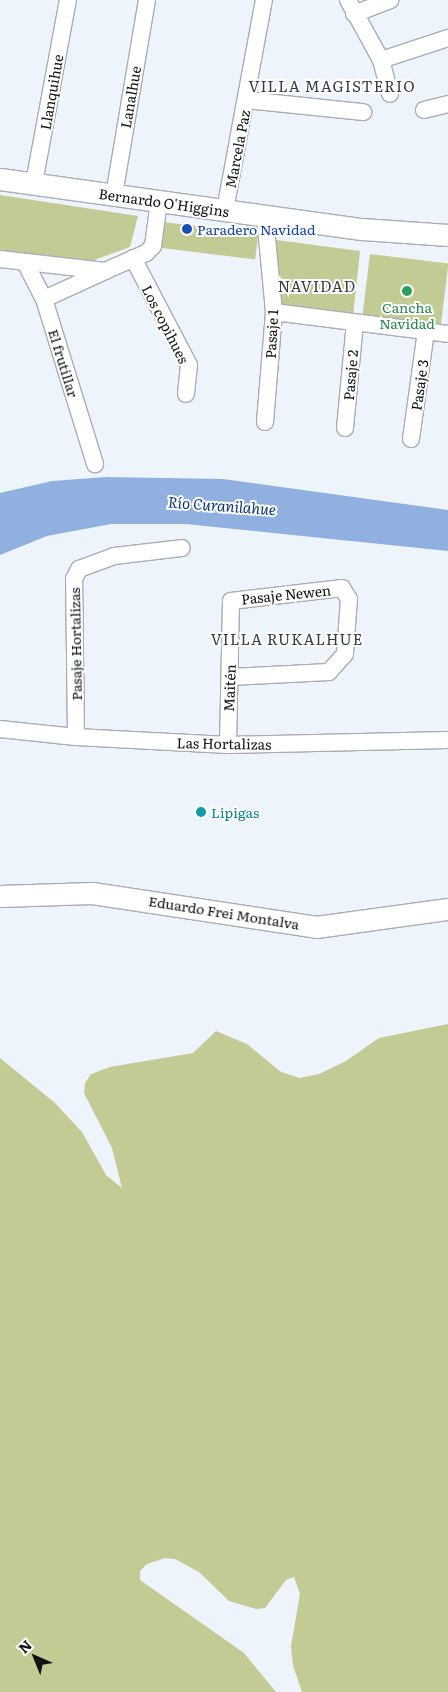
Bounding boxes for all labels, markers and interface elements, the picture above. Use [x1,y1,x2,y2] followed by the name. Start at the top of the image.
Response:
[36,53,66,131] street label: Llanquihue
[116,65,144,129] street label: Lanalhue
[246,77,418,95] district label: VILLA MAGISTERIO
[221,108,253,190] street label: Marcela Paz
[98,185,230,219] street label: Bernardo O'Higgins
[197,221,315,237] place label: Paradero Navidad
[181,223,193,235] marker: Paradero Navidad
[277,277,357,295] district label: NAVIDAD
[139,282,193,366] street label: Los copihues
[401,285,413,297] marker: Cancha Navidad
[379,299,435,332] place label: Cancha Navidad
[261,309,281,359] street label: Pasaje 1
[46,327,82,399] street label: El frutillar
[339,349,361,401] street label: Pasaje 2
[407,358,431,412] street label: Pasaje 3
[167,492,277,518] water label: Río Curanilahue
[240,581,332,607] street label: Pasaje Newen
[66,587,84,701] street label: Pasaje Hortalizas
[209,630,365,648] district label: VILLA RUKALHUE
[220,664,238,712] street label: Maitén
[177,734,271,752] street label: Las Hortalizas
[211,804,259,820] place label: Lipigas
[195,806,207,818] marker: Lipigas
[147,892,301,932] street label: Eduardo Frei Montalva
[10,1632,60,1682] north arrow
[13,1635,36,1657] text: N

